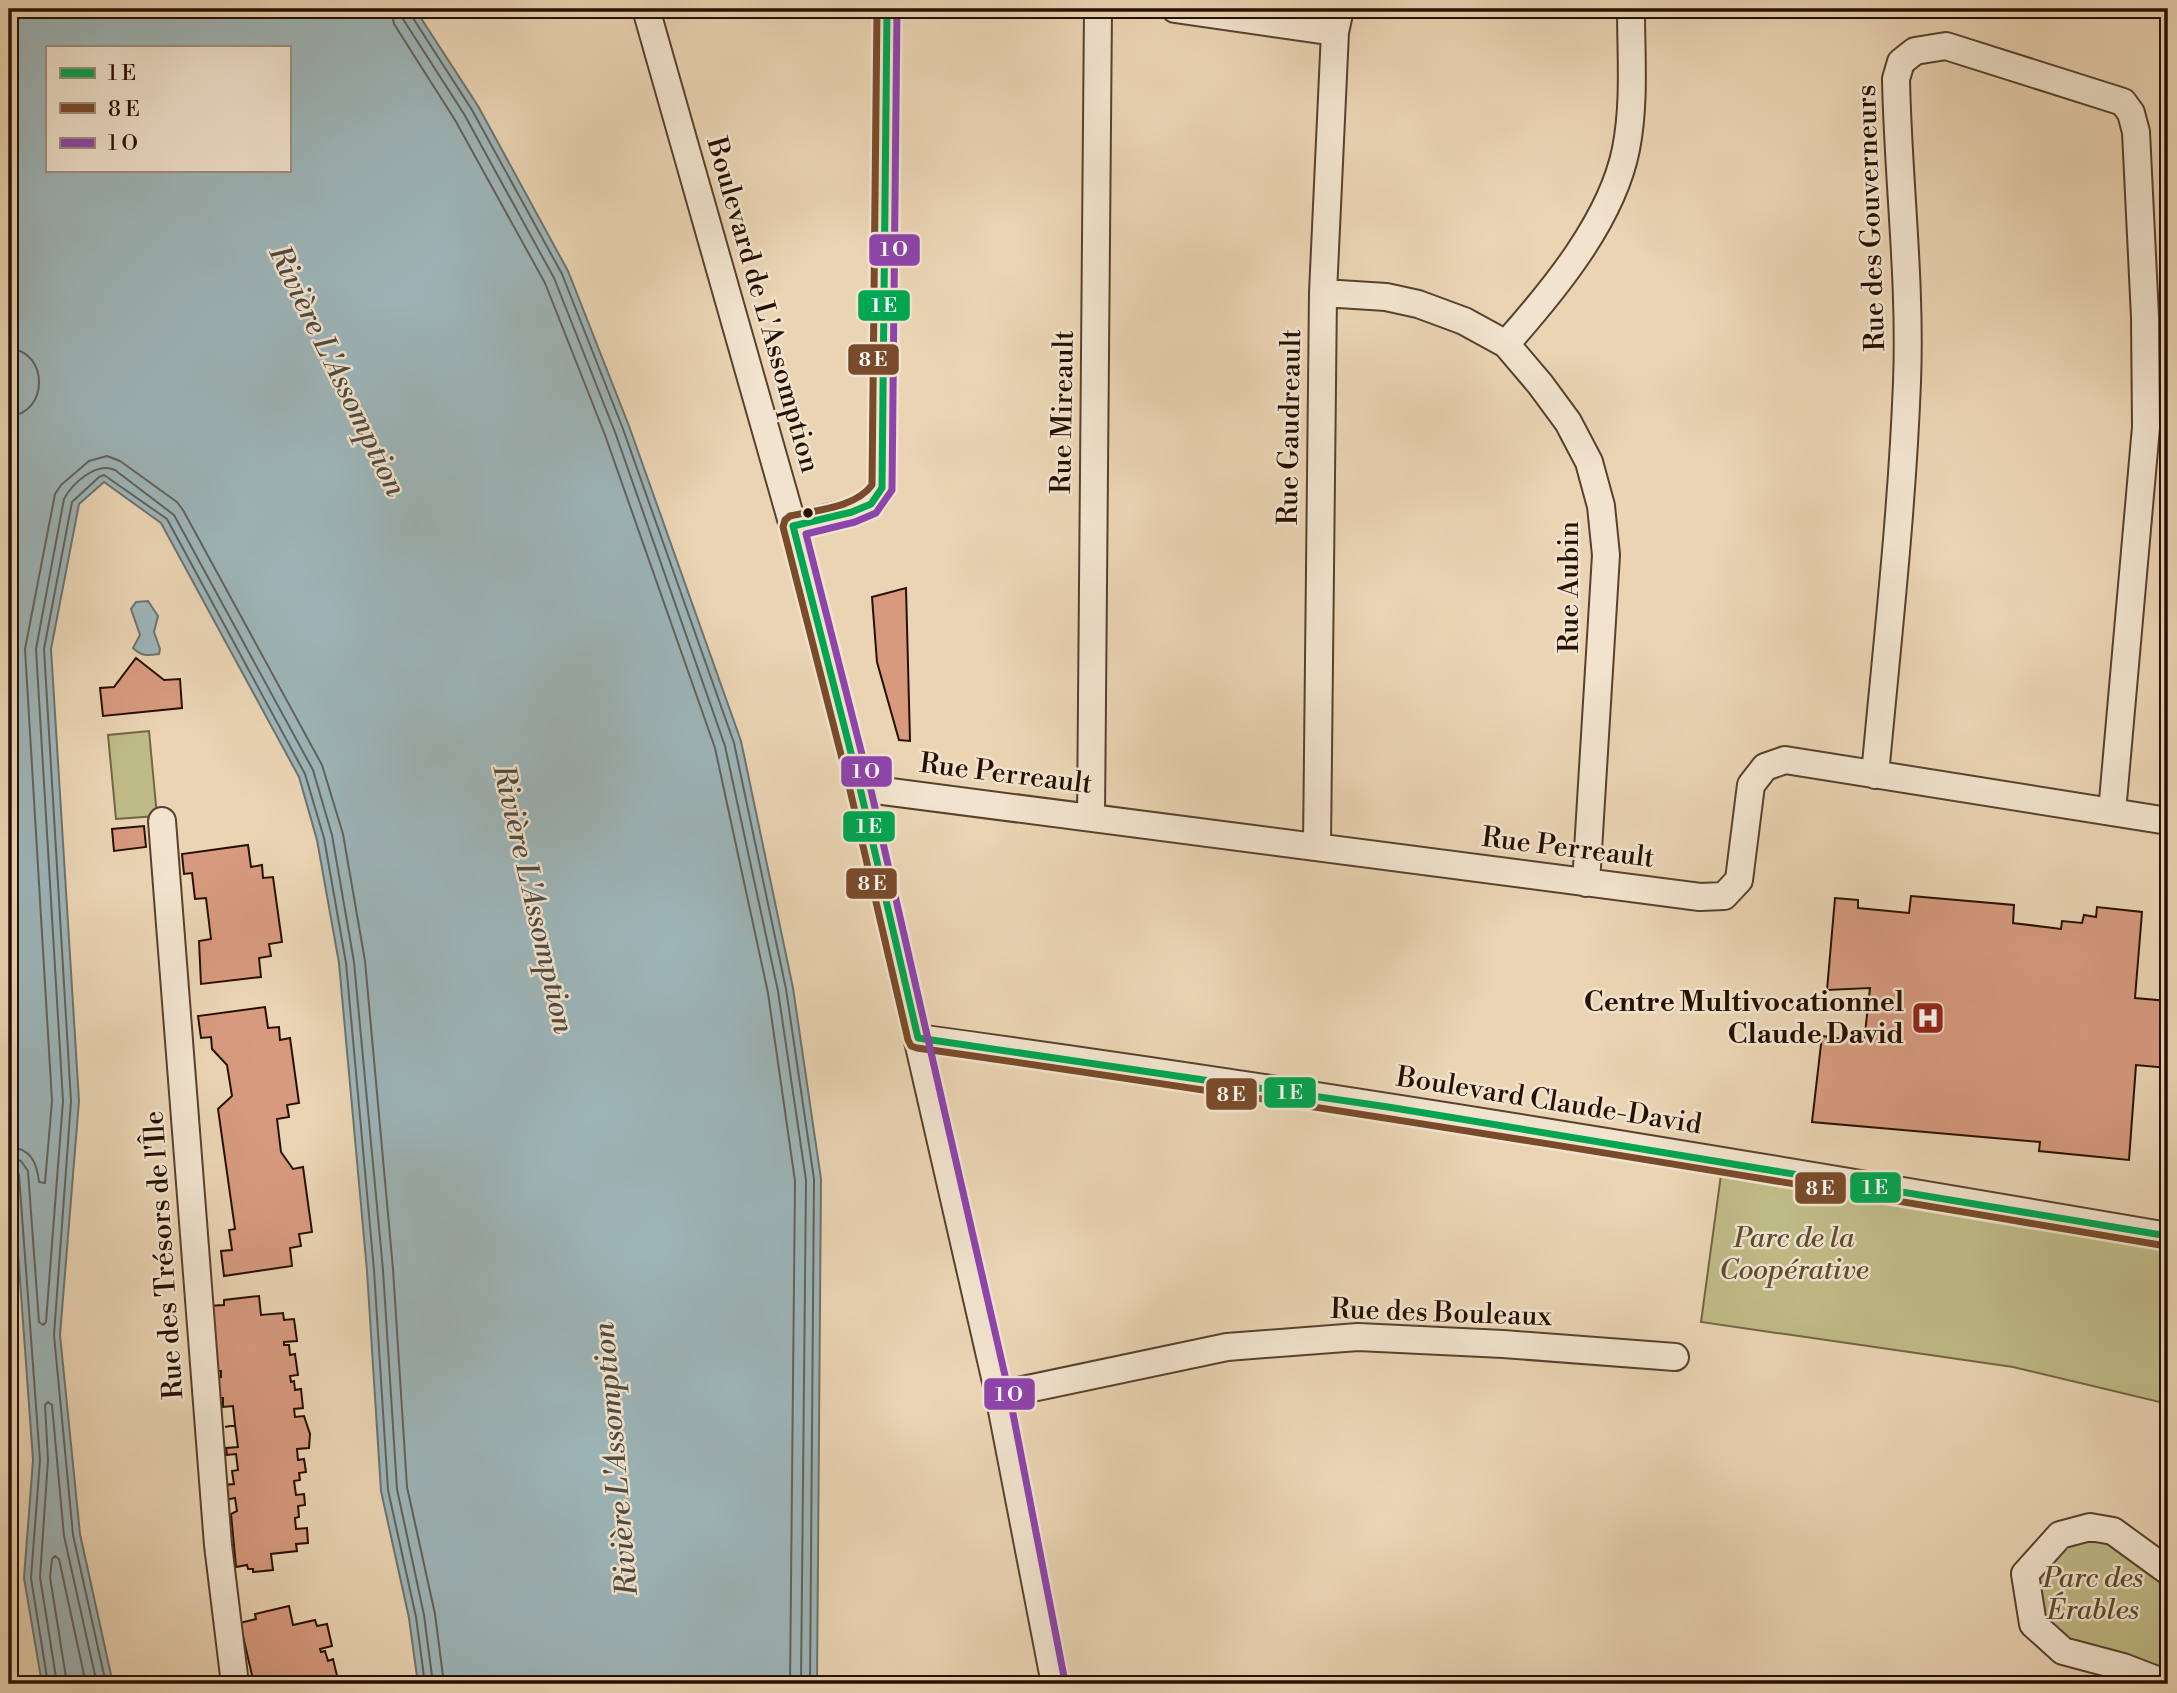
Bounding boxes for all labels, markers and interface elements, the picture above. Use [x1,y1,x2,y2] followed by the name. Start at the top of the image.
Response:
[46,46,290,172] legend
[108,61,136,87] text: 1 E
[1849,84,1893,352] street label: Rue des Gouverneurs
[108,97,140,123] text: 8 E
[108,131,138,157] text: 1 O
[698,132,828,477] street label: Boulevard de L'Assomption
[868,233,921,267] line badge: 1 O
[259,238,414,503] water label: Rivière L'Assomption
[880,238,908,262] text: 1 O
[857,289,911,322] line badge: 1 E
[871,294,897,318] text: 1 E
[1271,329,1309,525] street label: Rue Gaudreault
[1044,330,1082,494] street label: Rue Mireault
[847,343,900,376] line badge: 8 E
[859,348,887,372] text: 8 E
[801,506,815,520] unlabelled marker
[1552,521,1587,653] street label: Rue Aubin
[918,746,1094,802] street label: Rue Perreault
[840,755,893,788] line badge: 1 O
[483,760,582,1037] water label: Rivière L'Assomption
[852,760,880,784] text: 1 O
[842,810,896,843] line badge: 1 E
[856,815,882,839] text: 1 E
[1480,820,1656,876] street label: Rue Perreault
[845,867,898,900] line badge: 8 E
[858,872,886,896] text: 8 E
[1584,985,1904,1052] place label: Centre Multivocationnel Claude David
[1909,999,1947,1037] hospital icon: Centre Multivocationnel Claude David
[1393,1059,1704,1142] street label: Boulevard Claude-David
[1263,1076,1317,1109] line badge: 1 E
[1205,1077,1258,1111] line badge: 8 E
[1277,1081,1303,1105] text: 1 E
[1217,1083,1245,1107] text: 8 E
[134,1109,192,1401] street label: Rue des Trésors de l'Île
[1794,1171,1847,1205] line badge: 8 E
[1849,1171,1902,1204] line badge: 1 E
[1862,1176,1888,1200] text: 1 E
[1806,1177,1834,1201] text: 8 E
[1719,1221,1869,1288] park label: Parc de la Coopérative
[1330,1292,1553,1334] street label: Rue des Bouleaux
[585,1320,647,1599] water label: Rivière L'Assomption
[983,1377,1036,1411] line badge: 1 O
[995,1383,1023,1407] text: 1 O
[2042,1561,2143,1628] park label: Parc des Érables

